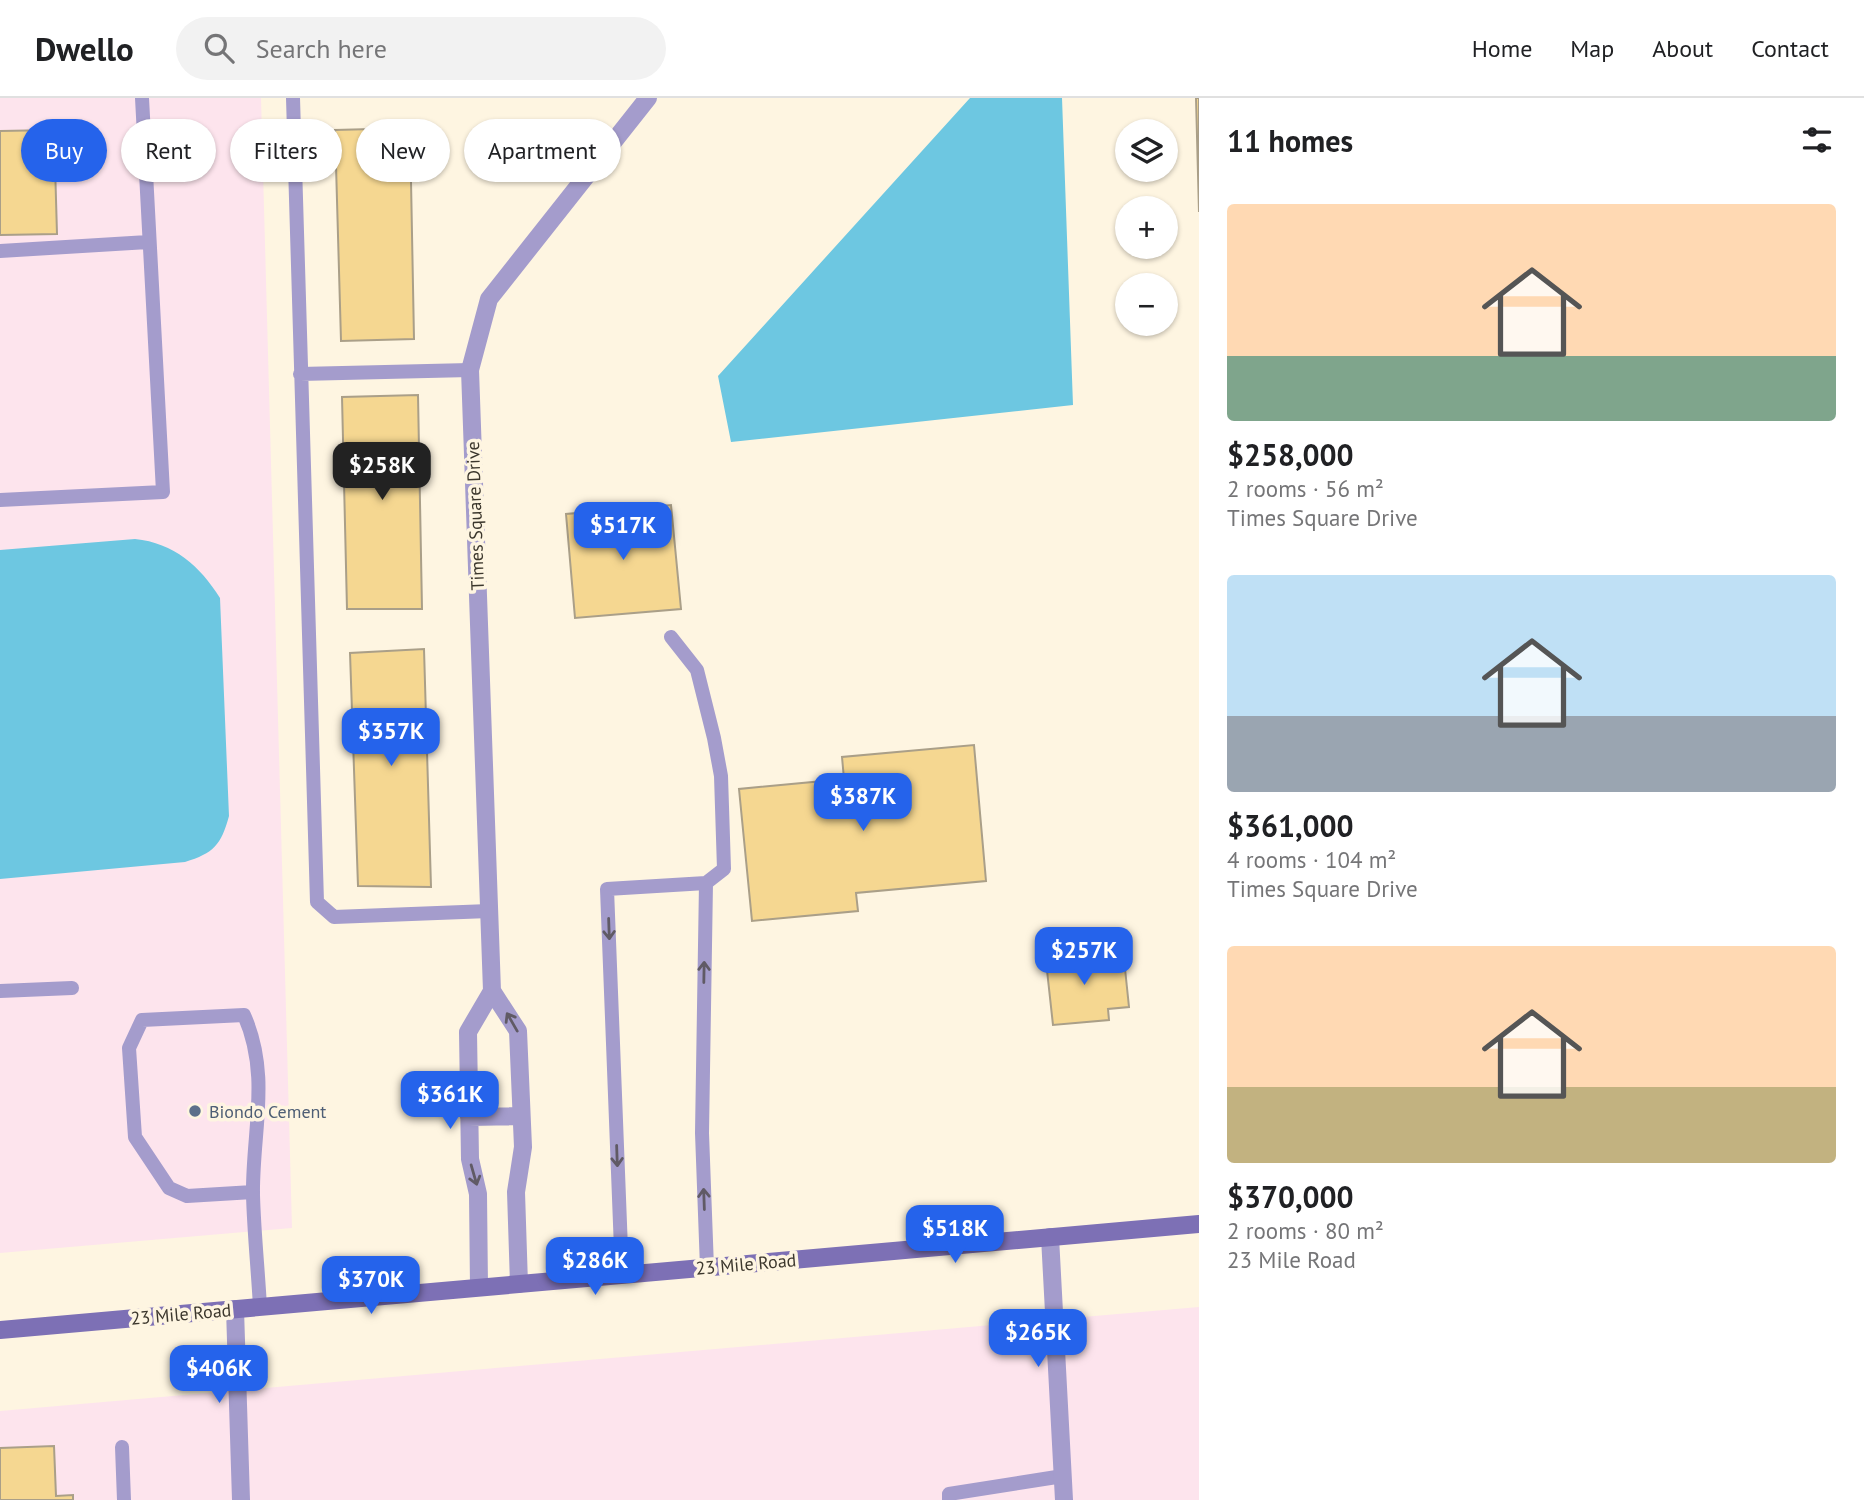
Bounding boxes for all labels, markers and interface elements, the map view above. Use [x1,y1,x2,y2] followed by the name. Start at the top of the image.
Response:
[176,17,666,80] search box
[35,27,134,70] text: Dwello
[200,29,238,67] icon: search
[256,32,387,65] text: Search here
[1472,33,1532,64] text: Home
[1570,33,1614,64] text: Map
[1652,33,1713,64] text: About
[1751,33,1829,64] text: Contact
[21,119,107,182] chip: Buy
[121,119,216,182] chip: Rent
[230,119,342,182] chip: Filters
[356,119,450,182] chip: New
[464,119,621,182] chip: Apartment
[1115,119,1178,336] map controls
[1115,119,1178,182] button: layers
[1227,121,1353,160] text: 11 homes
[1798,121,1836,159] icon: filters
[1115,196,1178,259] button: +
[1469,249,1595,375] icon: home
[1115,273,1178,336] button: −
[1227,435,1354,474] text: $258,000
[461,441,489,591] street label: Times Square Drive
[333,442,431,502] pin: $258K
[349,450,415,479] text: $258K
[1227,474,1384,503] text: 2 rooms · 56 m²
[574,503,672,562] pin: $517K
[1227,503,1418,532] text: Times Square Drive
[590,510,656,539] text: $517K
[1469,620,1595,746] icon: home
[342,708,440,768] pin: $357K
[358,716,424,745] text: $357K
[814,774,912,833] pin: $387K
[830,781,896,810] text: $387K
[1227,806,1354,845] text: $361,000
[1227,845,1396,874] text: 4 rooms · 104 m²
[1227,874,1418,903] text: Times Square Drive
[602,917,615,940] one-way arrow
[1035,928,1133,987] pin: $257K
[1051,935,1117,964] text: $257K
[697,961,711,984] one-way arrow
[1469,991,1595,1117] icon: home
[505,1013,519,1033] one-way arrow
[401,1072,499,1131] pin: $361K
[417,1079,483,1108] text: $361K
[209,1100,326,1123] place label: Biondo Cement
[187,1103,203,1119] marker: Biondo Cement
[611,1144,624,1167] one-way arrow
[468,1163,481,1185] one-way arrow
[1227,1177,1354,1216] text: $370,000
[698,1188,711,1211] one-way arrow
[906,1206,1004,1265] pin: $518K
[922,1213,988,1242] text: $518K
[1227,1216,1384,1245] text: 2 rooms · 80 m²
[546,1238,644,1297] pin: $286K
[562,1245,628,1274] text: $286K
[1227,1245,1356,1274] text: 23 Mile Road
[695,1248,797,1280] street label: 23 Mile Road
[322,1256,420,1316] pin: $370K
[338,1264,404,1293] text: $370K
[130,1298,232,1330] street label: 23 Mile Road
[989,1310,1087,1369] pin: $265K
[1005,1317,1071,1346] text: $265K
[170,1346,268,1405] pin: $406K
[186,1353,252,1382] text: $406K

